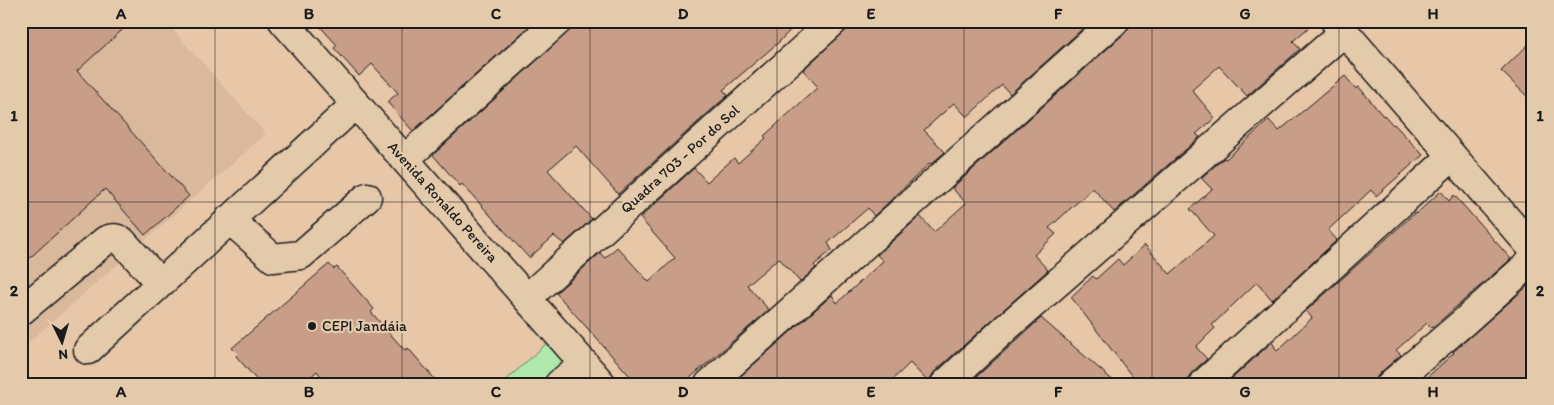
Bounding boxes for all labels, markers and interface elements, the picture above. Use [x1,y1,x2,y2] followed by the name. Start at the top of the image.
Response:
[115,4,127,23] text: A
[304,4,315,23] text: B
[491,4,502,23] text: C
[678,4,689,23] text: D
[867,4,876,23] text: E
[1054,4,1063,23] text: F
[1239,4,1251,23] text: G
[1427,4,1439,23] text: H
[617,100,744,217] street label: Quadra 703 - Por do Sol
[10,106,18,125] text: 1
[1536,106,1544,125] text: 1
[384,138,502,266] street label: Avenida Ronaldo Pereira
[10,281,19,300] text: 2
[1536,281,1545,300] text: 2
[322,317,407,335] place label: CEPI Jandáia
[38,318,88,368] north arrow
[306,320,318,332] marker: CEPI Jandáia
[58,346,69,363] text: N
[115,382,127,401] text: A
[304,382,315,401] text: B
[491,382,502,401] text: C
[678,382,689,401] text: D
[867,382,876,401] text: E
[1054,382,1063,401] text: F
[1239,382,1251,401] text: G
[1427,382,1439,401] text: H

